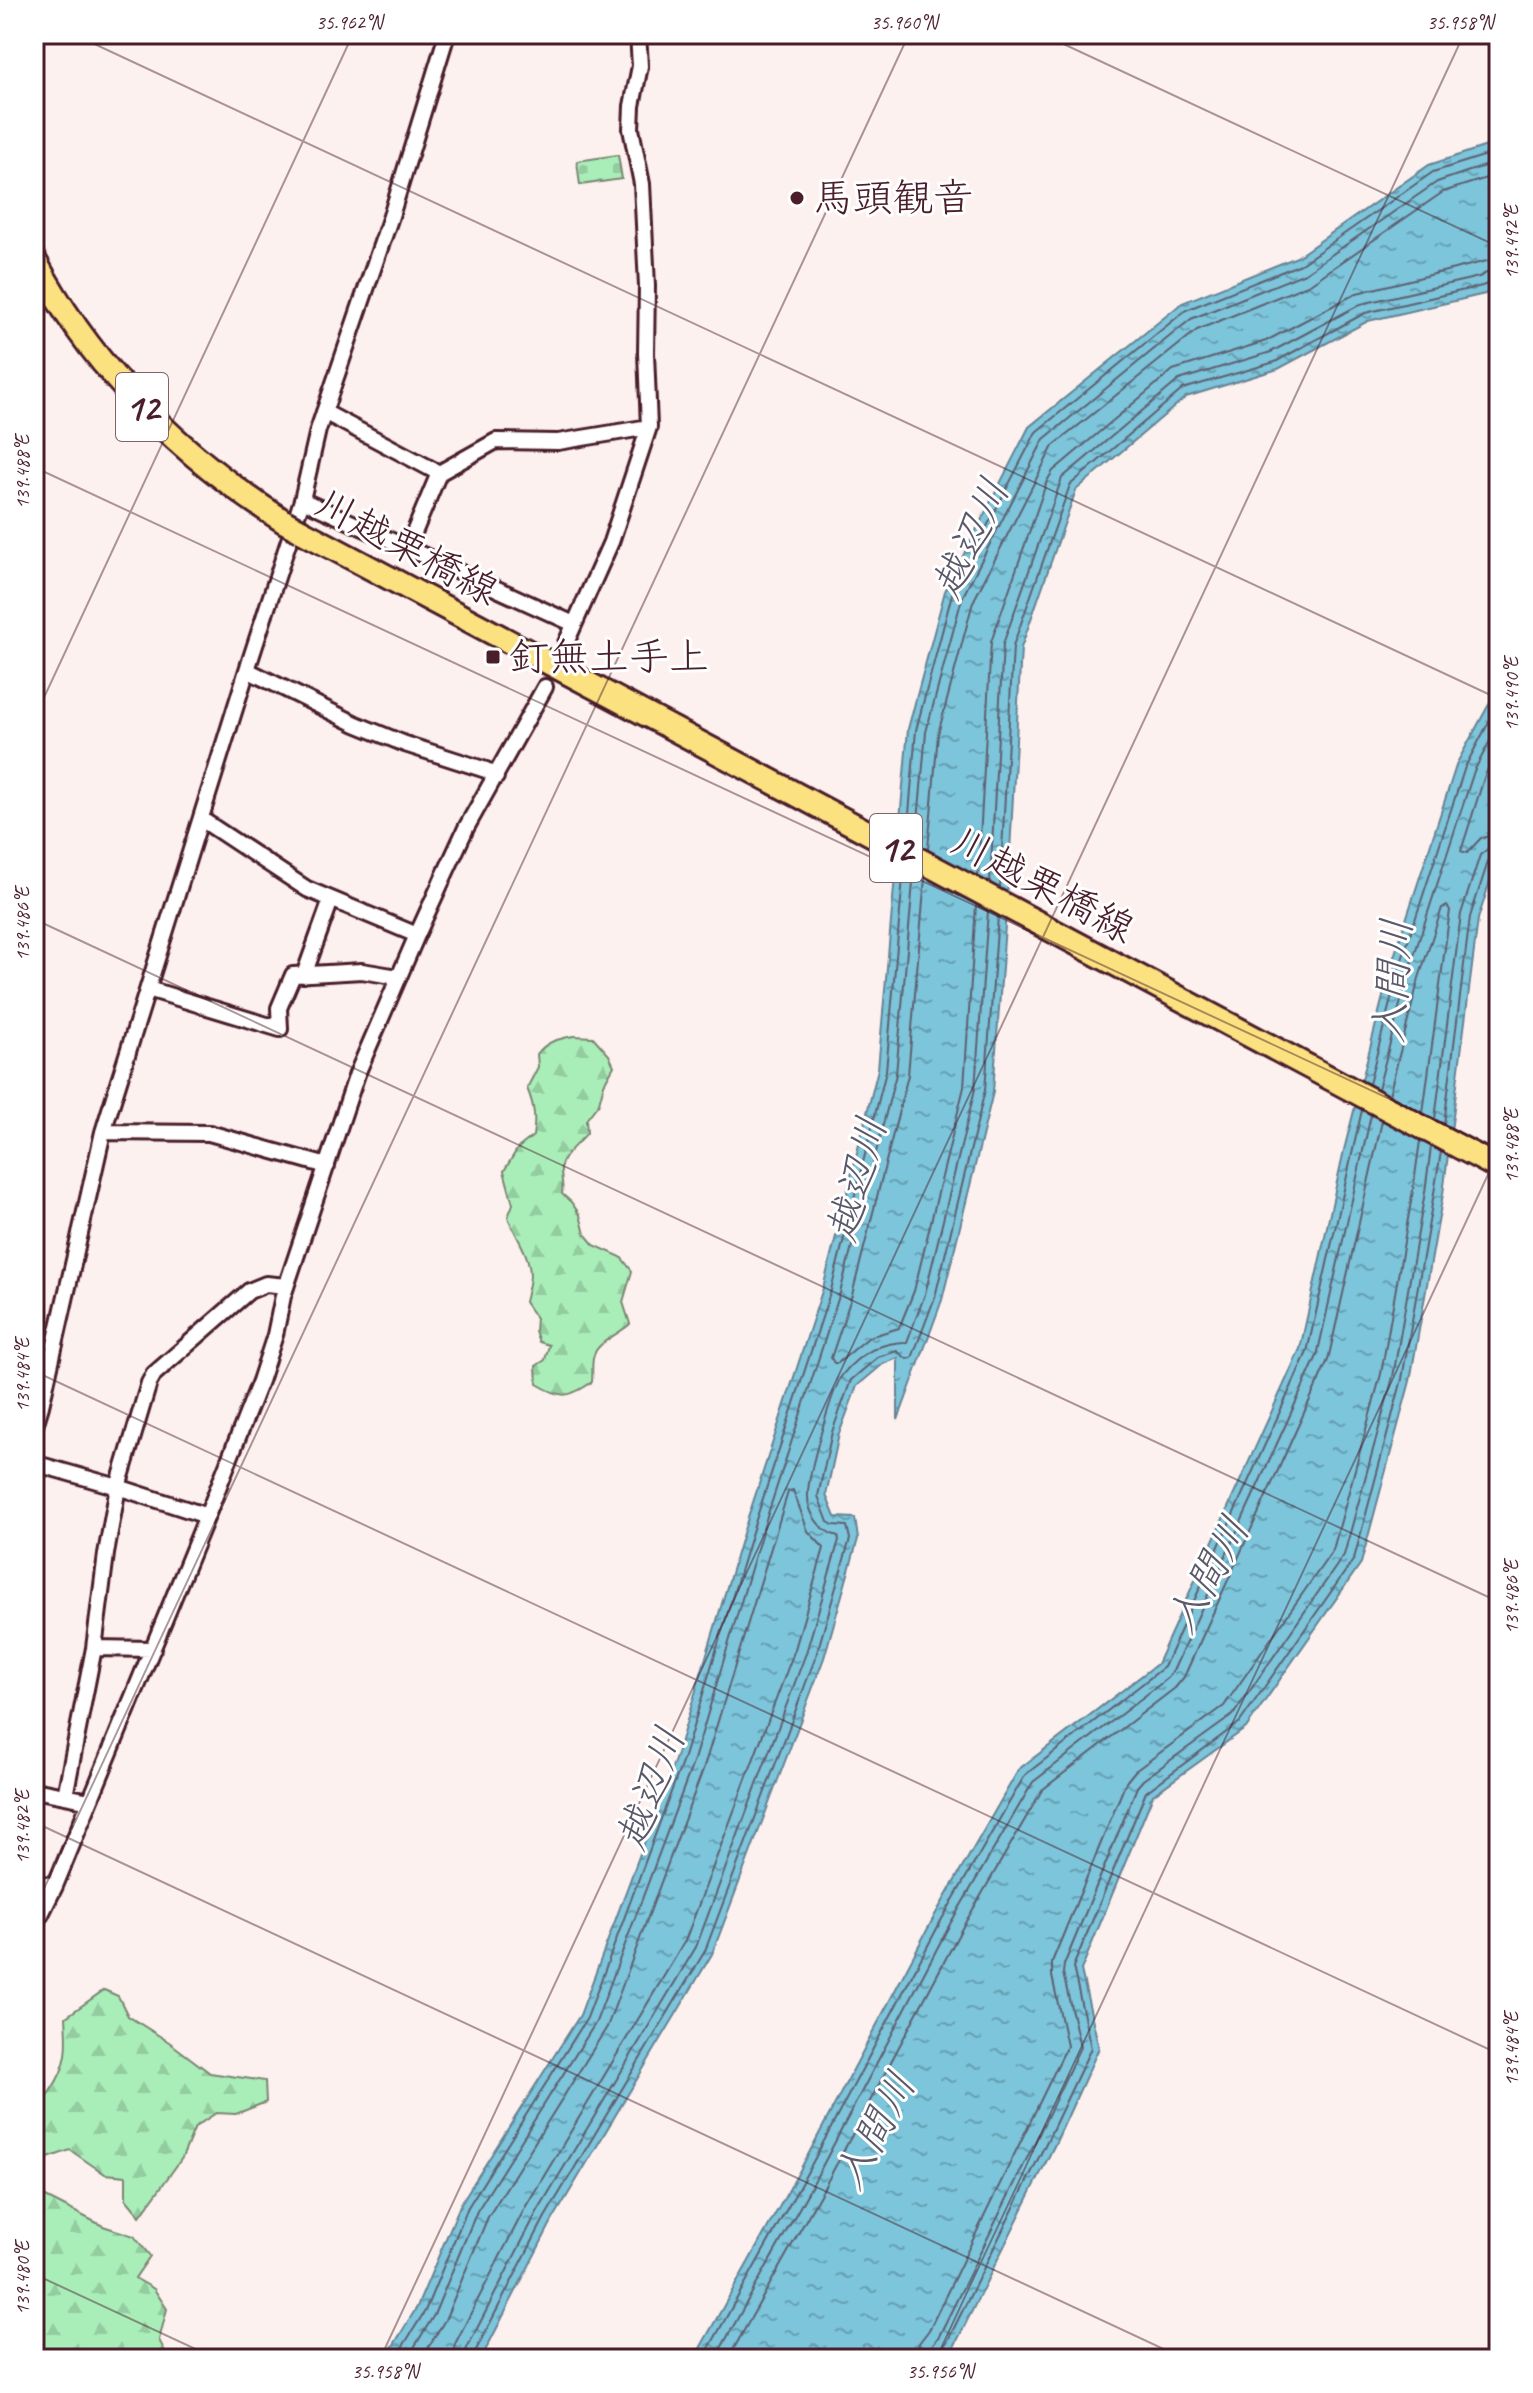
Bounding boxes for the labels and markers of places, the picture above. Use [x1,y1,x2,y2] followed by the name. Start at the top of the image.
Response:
[813,173,973,223] place label: 馬頭観音
[788,189,806,207] marker: 馬頭観音
[509,632,709,682] place label: 釘無土手上
[484,648,502,666] marker: 釘無土手上

